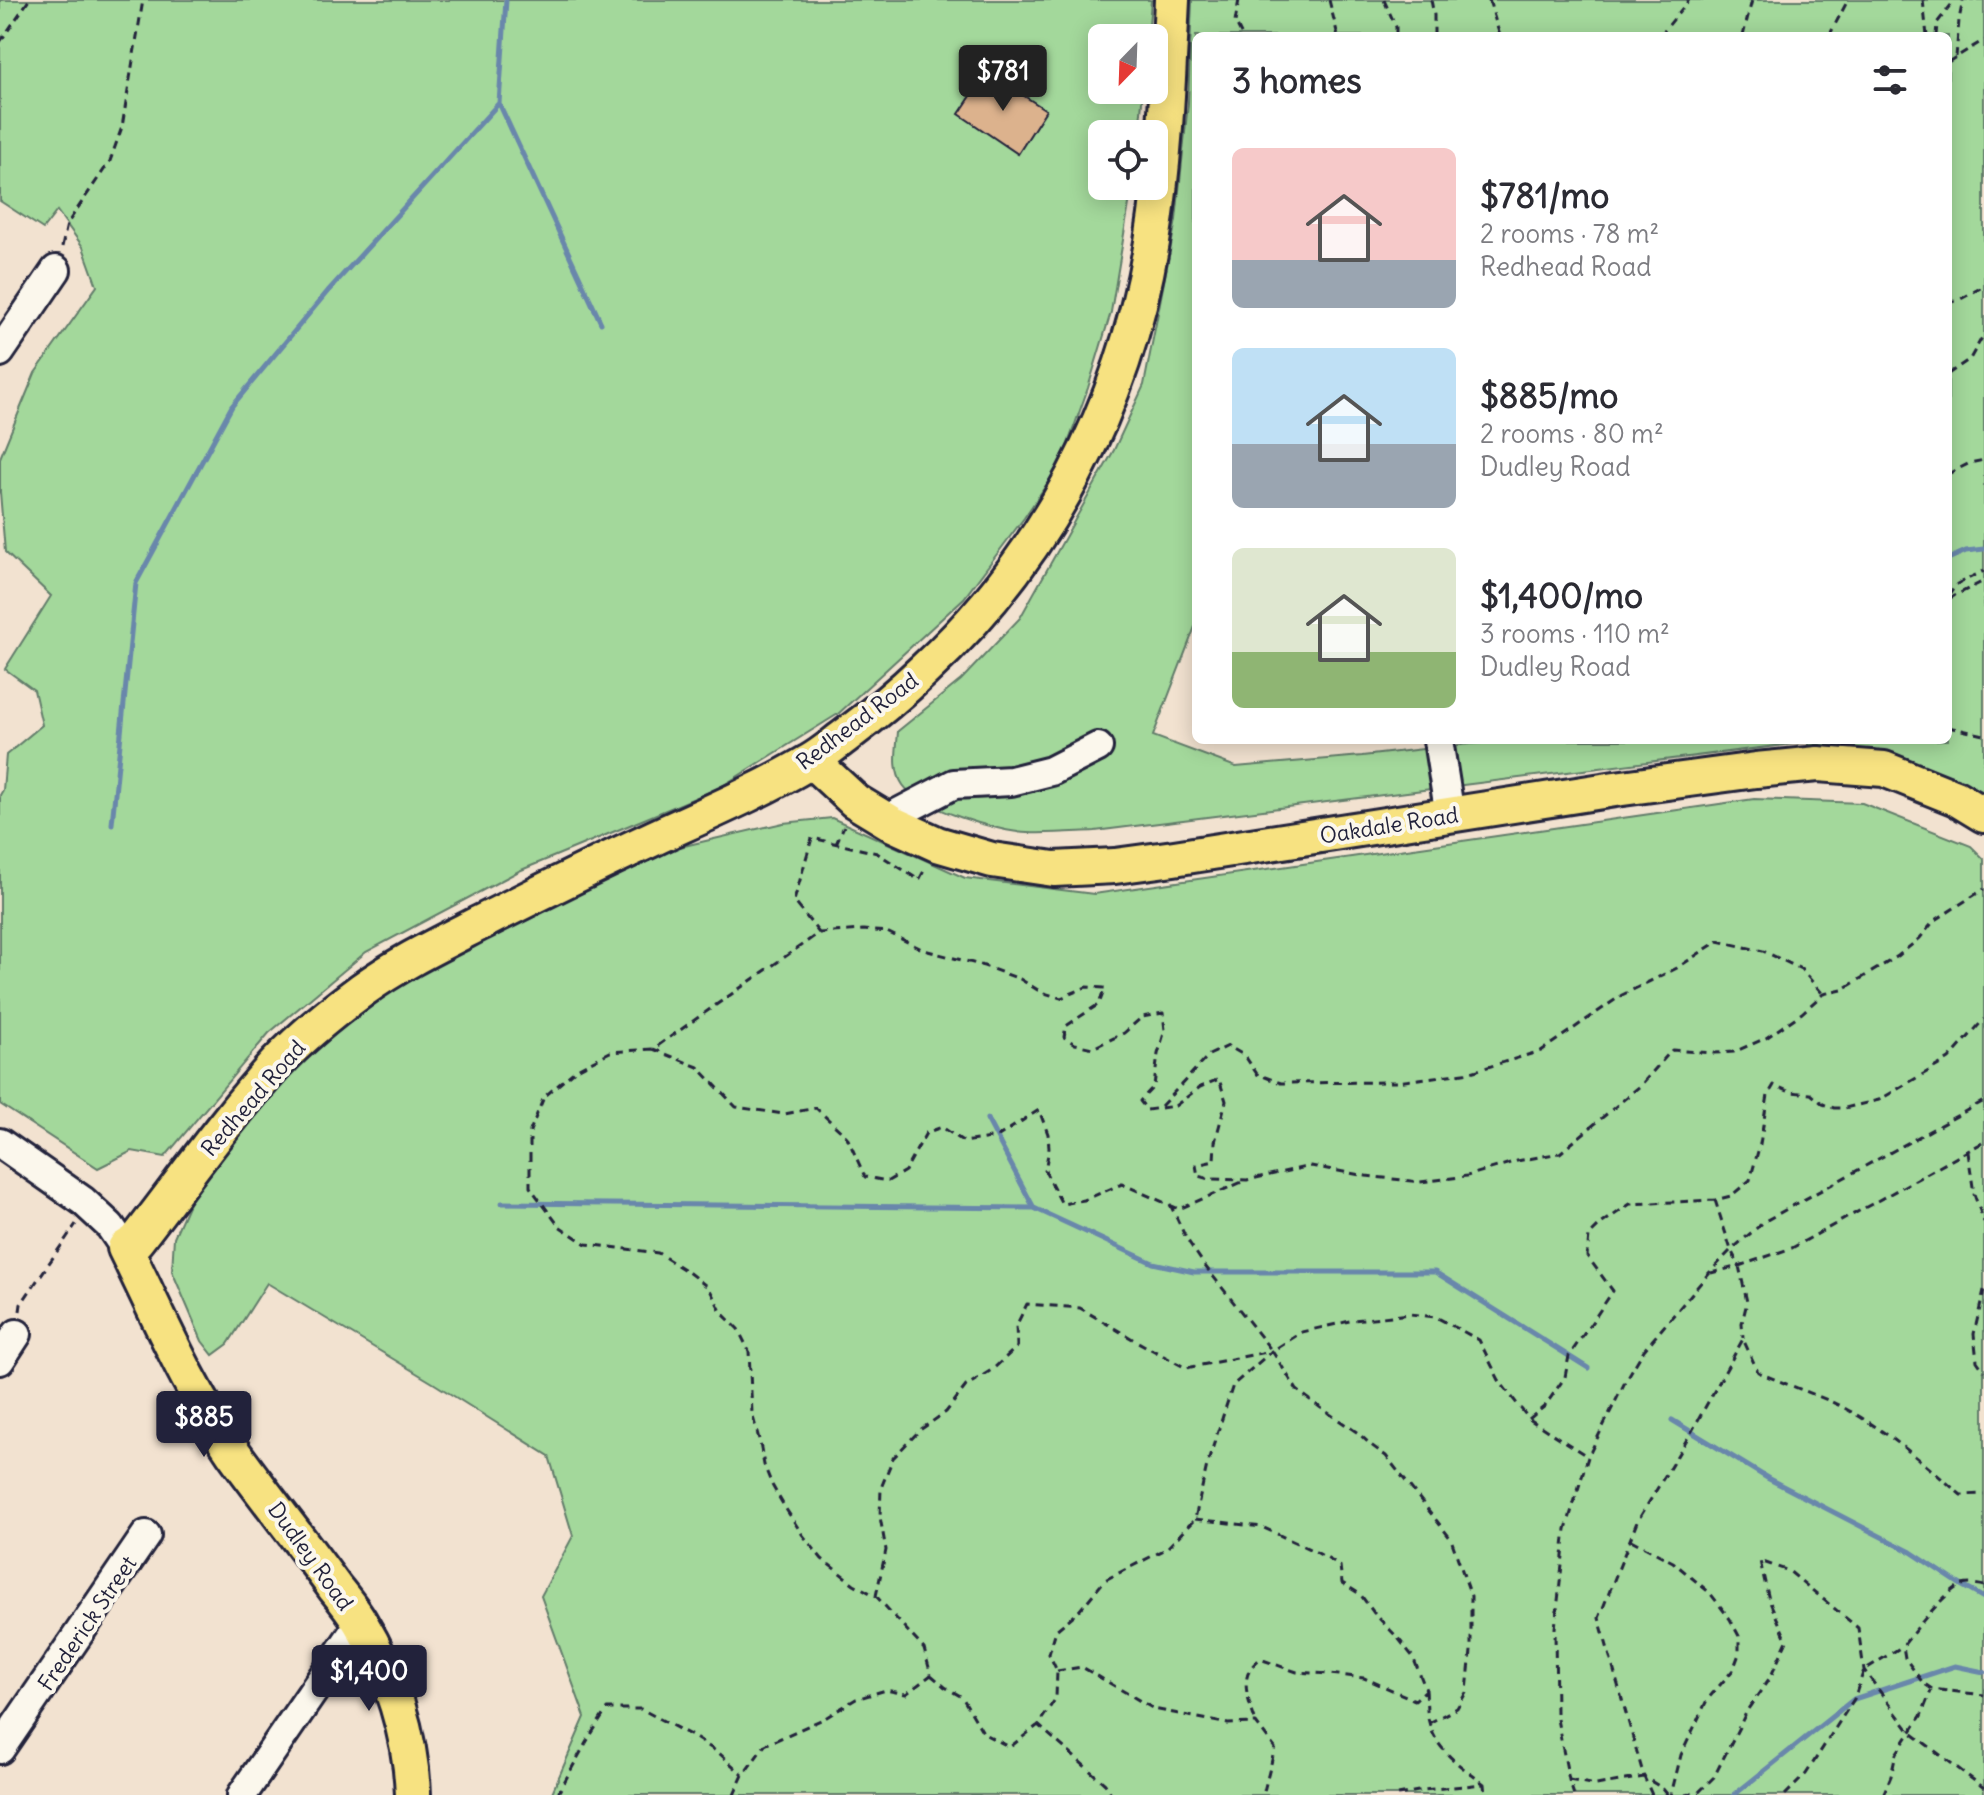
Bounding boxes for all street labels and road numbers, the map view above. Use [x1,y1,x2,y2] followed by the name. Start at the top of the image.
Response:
[791,666,923,776] street label: Redhead Road
[1318,800,1460,850] street label: Oakdale Road
[195,1034,311,1162] street label: Redhead Road
[262,1496,360,1616] street label: Dudley Road
[32,1550,142,1696] street label: Frederick Street

